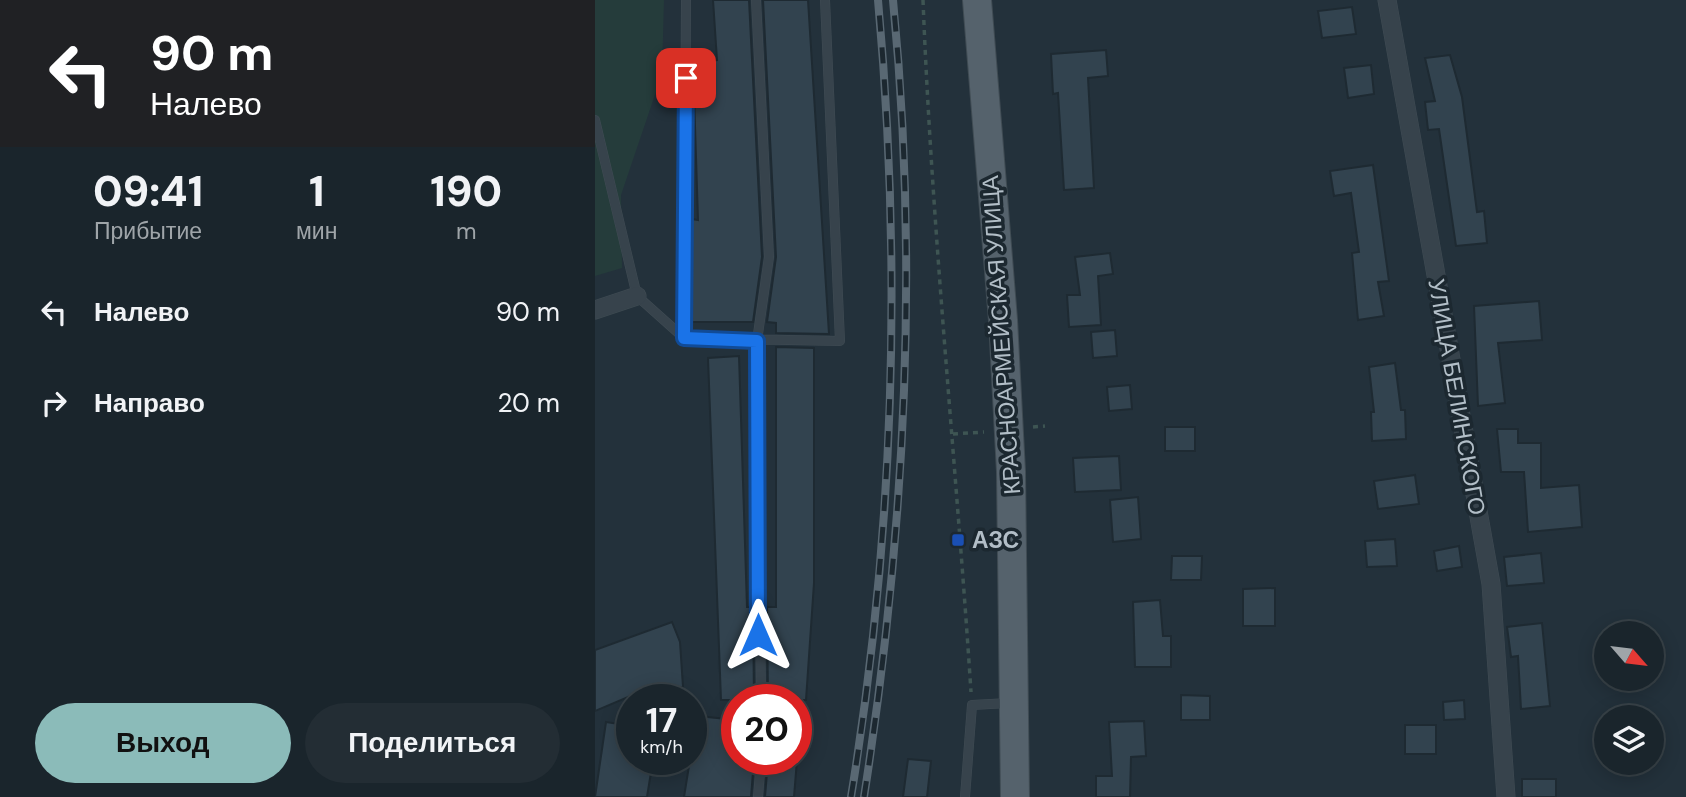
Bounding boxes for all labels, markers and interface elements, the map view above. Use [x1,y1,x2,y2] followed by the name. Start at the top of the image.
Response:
[150,21,273,85] text: 90 m
[35,28,126,119] icon: left
[656,48,716,108] pin
[667,59,705,97] icon: arrive
[150,83,262,125] text: Налево
[93,164,203,219] text: 09:41
[309,164,324,219] text: 1
[430,164,502,219] text: 190
[975,174,1027,496] street label: КРАСНОАРМЕЙСКАЯ УЛИЦА
[94,216,202,246] text: Прибытие
[296,216,337,246] text: мин
[456,216,476,246] text: m
[1421,277,1493,517] street label: УЛИЦА БЕЛИНСКОГО
[35,293,73,331] icon: left
[94,295,189,329] text: Налево
[496,295,560,329] text: 90 m
[35,384,73,422] icon: right
[94,386,205,420] text: Направо
[497,386,560,420] text: 20 m
[972,525,1019,555] place label: АЗС
[950,532,966,548] marker: АЗС
[721,598,795,672] position arrow
[1594,621,1664,691] north arrow
[1594,621,1664,775] map controls
[721,684,812,775] speed limit sign: 20
[646,697,677,743] text: 17
[35,703,291,783] button: Выход
[305,703,560,783] button: Поделиться
[1594,705,1664,775] button: layers
[640,735,683,759] text: km/h

